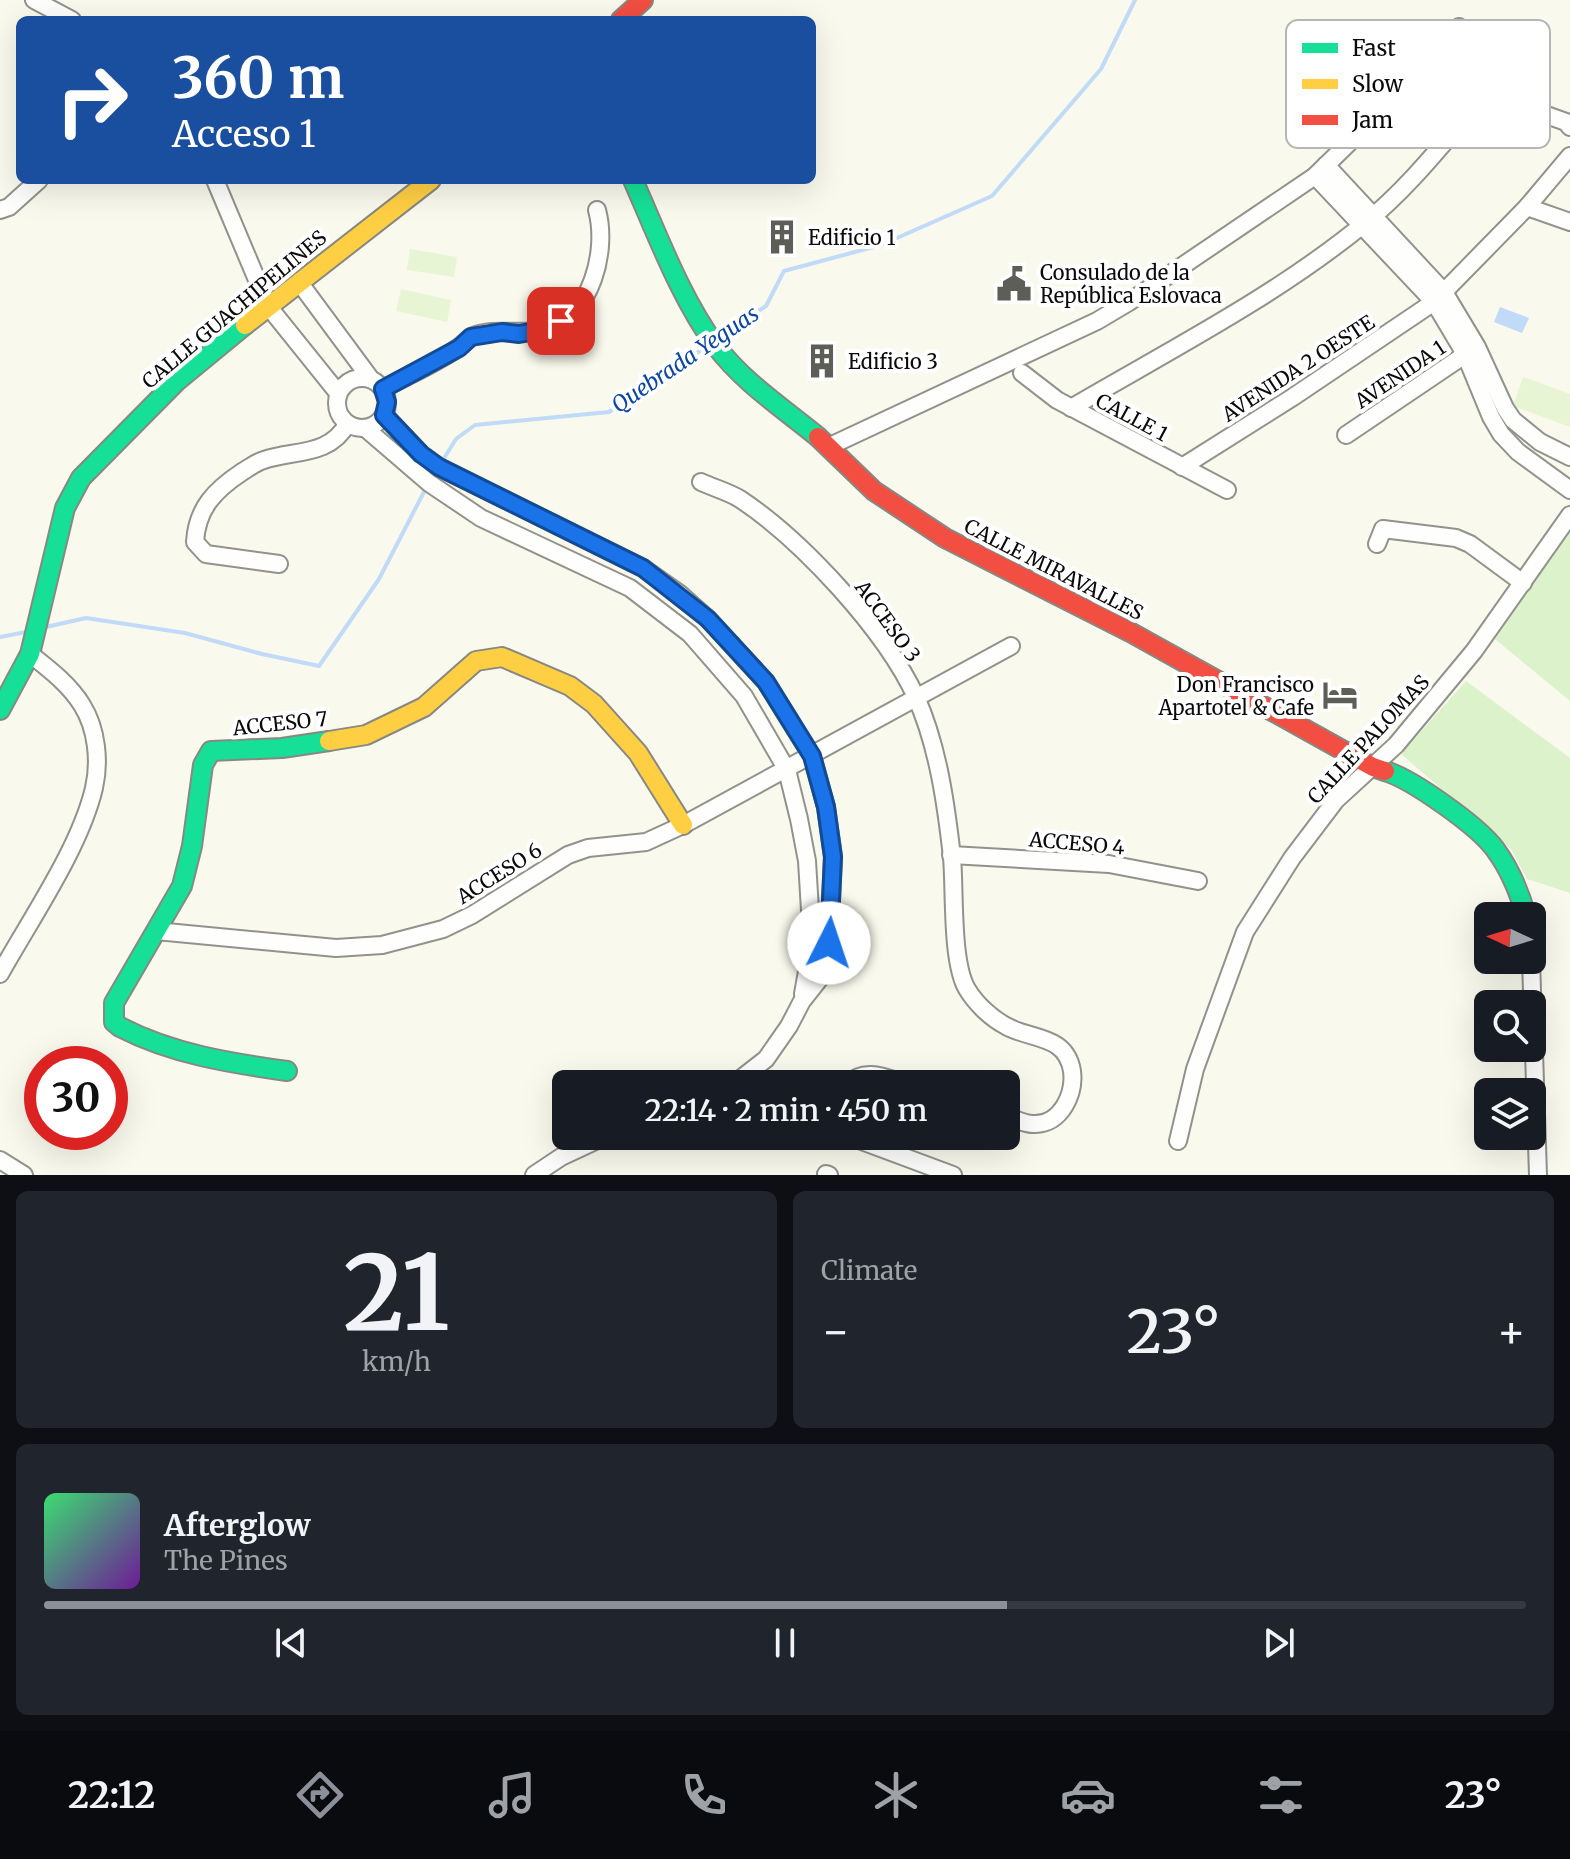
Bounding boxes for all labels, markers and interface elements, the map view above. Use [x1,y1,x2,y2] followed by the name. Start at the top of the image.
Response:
[1286,20,1550,148] legend
[1352,34,1396,62] text: Fast
[172,43,344,113] text: 360 m
[40,48,144,152] icon: right
[1352,70,1403,98] text: Slow
[1351,106,1393,134] text: Jam
[172,112,315,157] text: Acceso 1
[763,218,801,256] building icon: Edificio 1
[137,224,331,394] street label: CALLE GUACHIPELINES
[808,225,896,250] place label: Edificio 1
[1040,260,1222,308] place label: Consulado de la República Eslovaca
[995,265,1033,303] public building icon: Consulado de la República Eslovaca
[527,287,595,355] pin
[539,299,583,343] icon: arrive
[606,299,764,419] water label: Quebrada Yeguas
[1216,309,1379,427] street label: AVENIDA 2 OESTE
[1349,335,1450,414] street label: AVENIDA 1
[803,342,841,380] building icon: Edificio 3
[848,349,938,374] place label: Edificio 3
[1092,388,1172,446] street label: CALLE 1
[960,513,1148,625] street label: CALLE MIRAVALLES
[849,574,926,667] street label: ACCESO 3
[1302,669,1434,809] street label: CALLE PALOMAS
[1157,672,1314,720] place label: Don Francisco Apartotel & Cafe
[1321,676,1359,714] hotel icon: Don Francisco Apartotel & Cafe
[230,706,329,741] street label: ACCESO 7
[1027,826,1126,860] street label: ACCESO 4
[451,837,546,909] street label: ACCESO 6
[787,901,871,985] position arrow
[1474,902,1546,974] north arrow
[1474,902,1546,1150] map controls
[1474,990,1546,1062] button: search
[24,1046,128,1150] speed limit sign: 30
[1474,1078,1546,1150] button: layers
[645,1091,927,1129] text: 22:14 · 2 min · 450 m
[343,1228,450,1358] text: 21
[821,1254,917,1287] text: Climate
[1126,1294,1221,1369] text: 23°
[821,1304,850,1359] text: −
[1497,1304,1526,1359] text: +
[362,1345,431,1378] text: km/h
[164,1506,311,1544] text: Afterglow
[164,1544,288,1577] text: The Pines
[269,1621,313,1665] icon: previous
[763,1621,807,1665] icon: pause
[1257,1621,1301,1665] icon: next
[292,1767,348,1823] icon: directions
[484,1767,540,1823] icon: music
[676,1767,732,1823] icon: phone
[868,1767,924,1823] icon: climate
[1060,1767,1116,1823] icon: car
[1253,1767,1309,1823] icon: filters
[68,1773,155,1818] text: 22:12
[1445,1773,1502,1818] text: 23°

